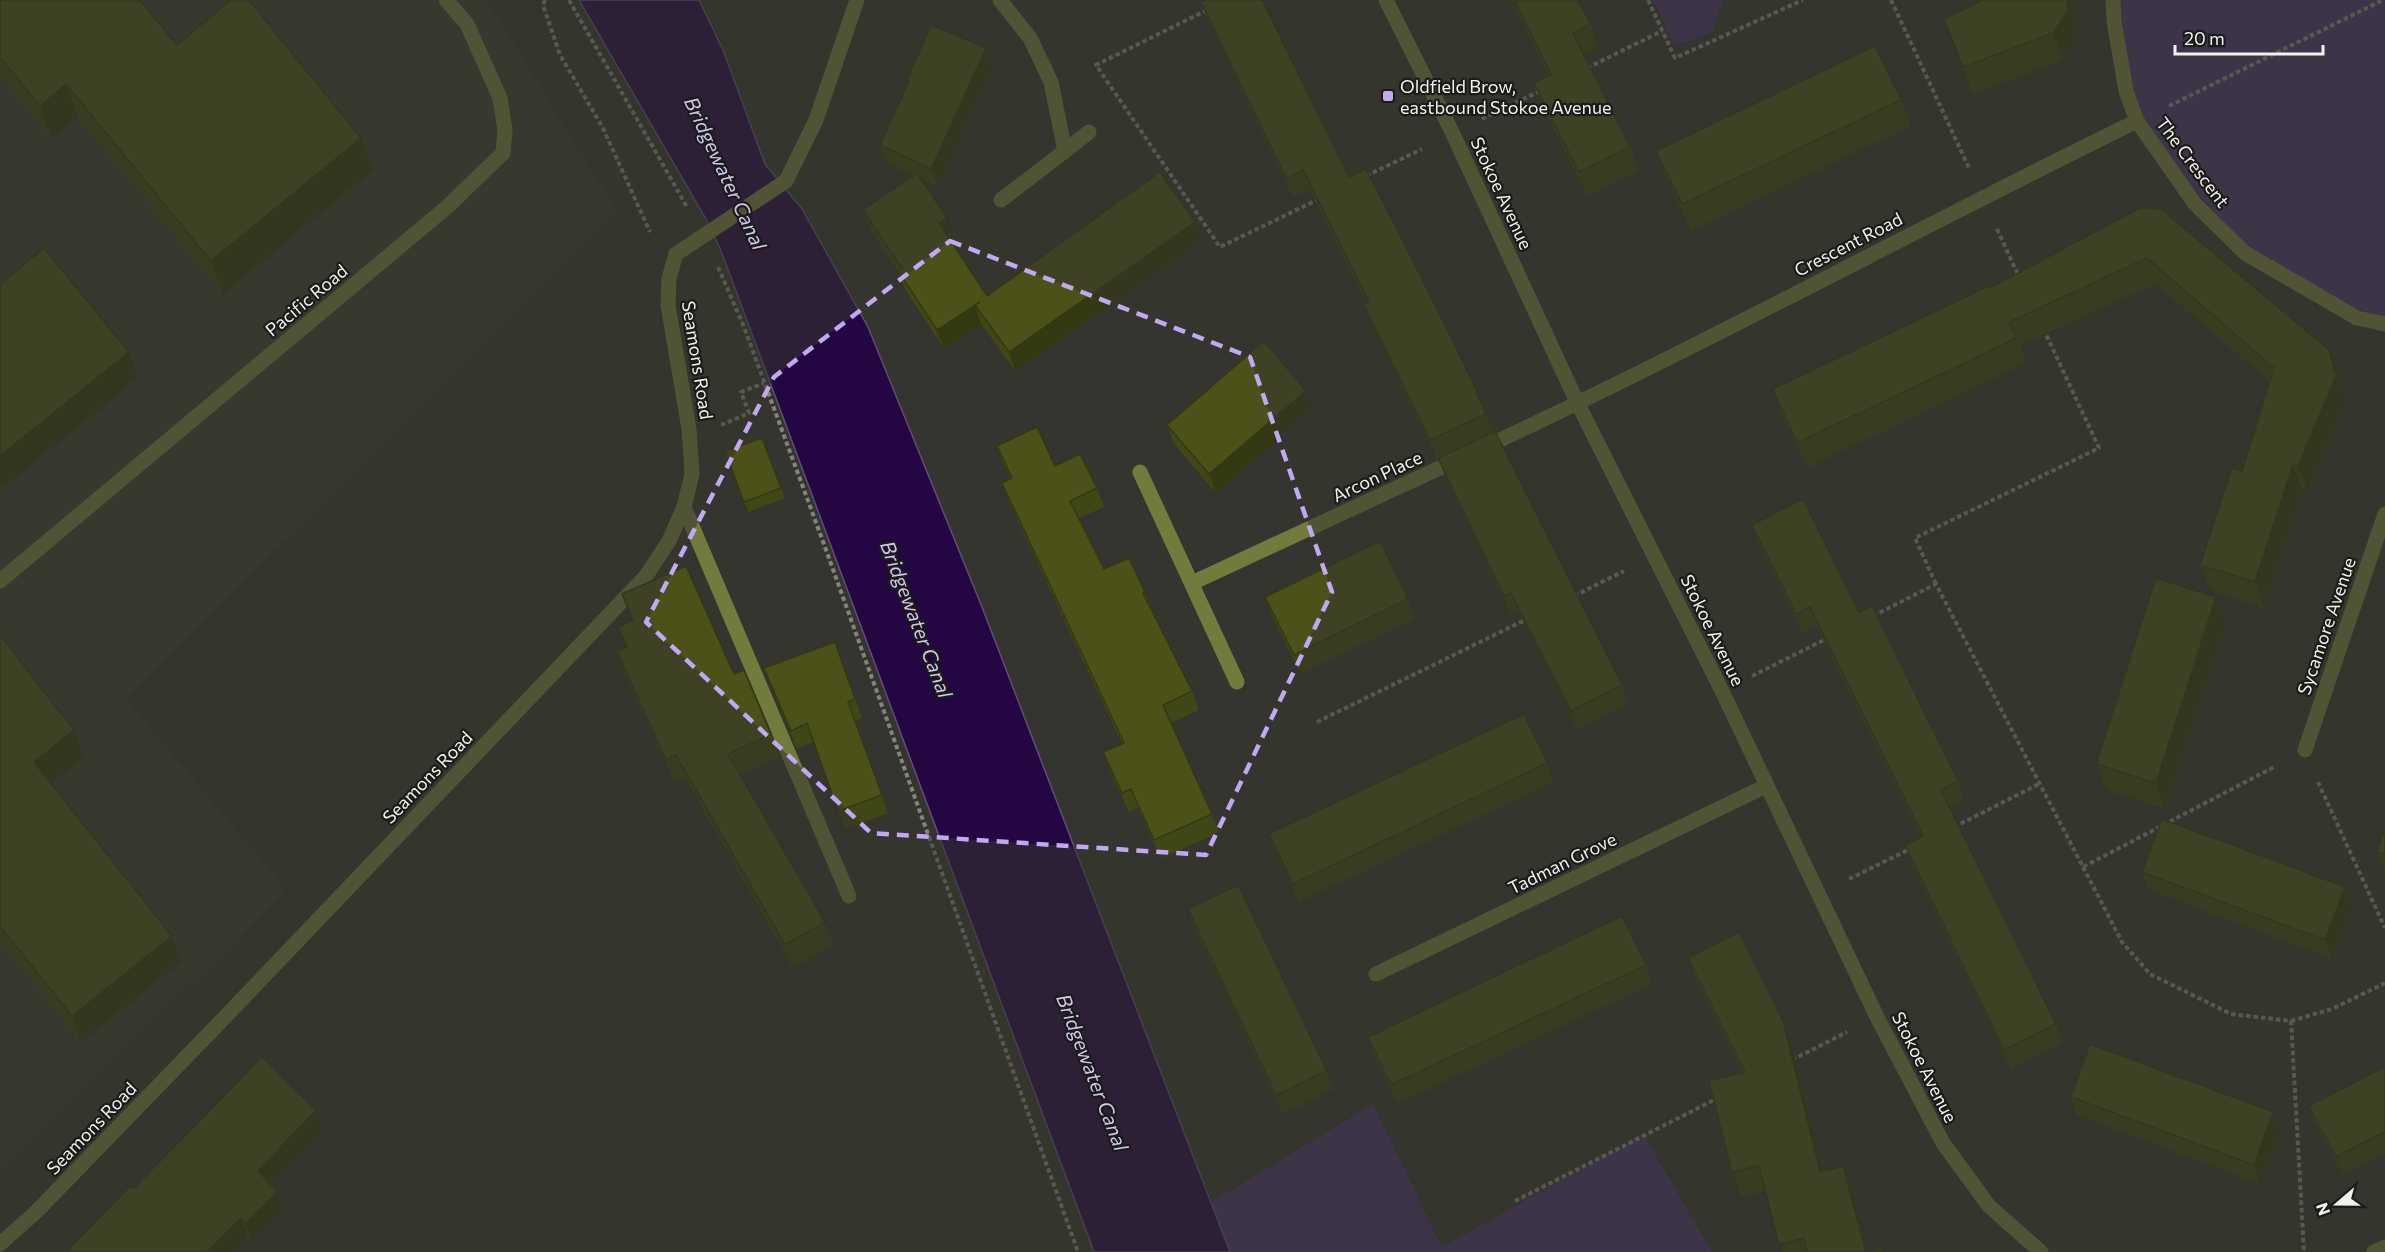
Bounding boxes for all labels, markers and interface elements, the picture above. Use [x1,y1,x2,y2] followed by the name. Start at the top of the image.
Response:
[2175,18,2324,56] scale bar
[2184,27,2225,49] text: 20 m
[1400,75,1611,118] place label: Oldfield Brow, eastbound Stokoe Avenue
[1381,89,1395,103] marker: Oldfield Brow, eastbound Stokoe Avenue
[680,93,772,254] water label: Bridgewater Canal
[2152,112,2234,212] street label: The Crescent
[1466,133,1538,253] street label: Stokoe Avenue
[1790,207,1906,281] street label: Crescent Road
[260,259,352,341] street label: Pacific Road
[678,299,718,421] street label: Seamons Road
[1329,446,1425,506] street label: Arcon Place
[876,537,958,702] water label: Bridgewater Canal
[2292,554,2360,698] street label: Sycamore Avenue
[1676,571,1750,689] street label: Stokoe Avenue
[377,726,477,828] street label: Seamons Road
[1504,827,1620,899] street label: Tadman Grove
[1052,990,1134,1155] water label: Bridgewater Canal
[1888,1008,1962,1126] street label: Stokoe Avenue
[41,1077,141,1179] street label: Seamons Road
[2307,1174,2367,1234] north arrow
[2311,1200,2333,1218] text: N

